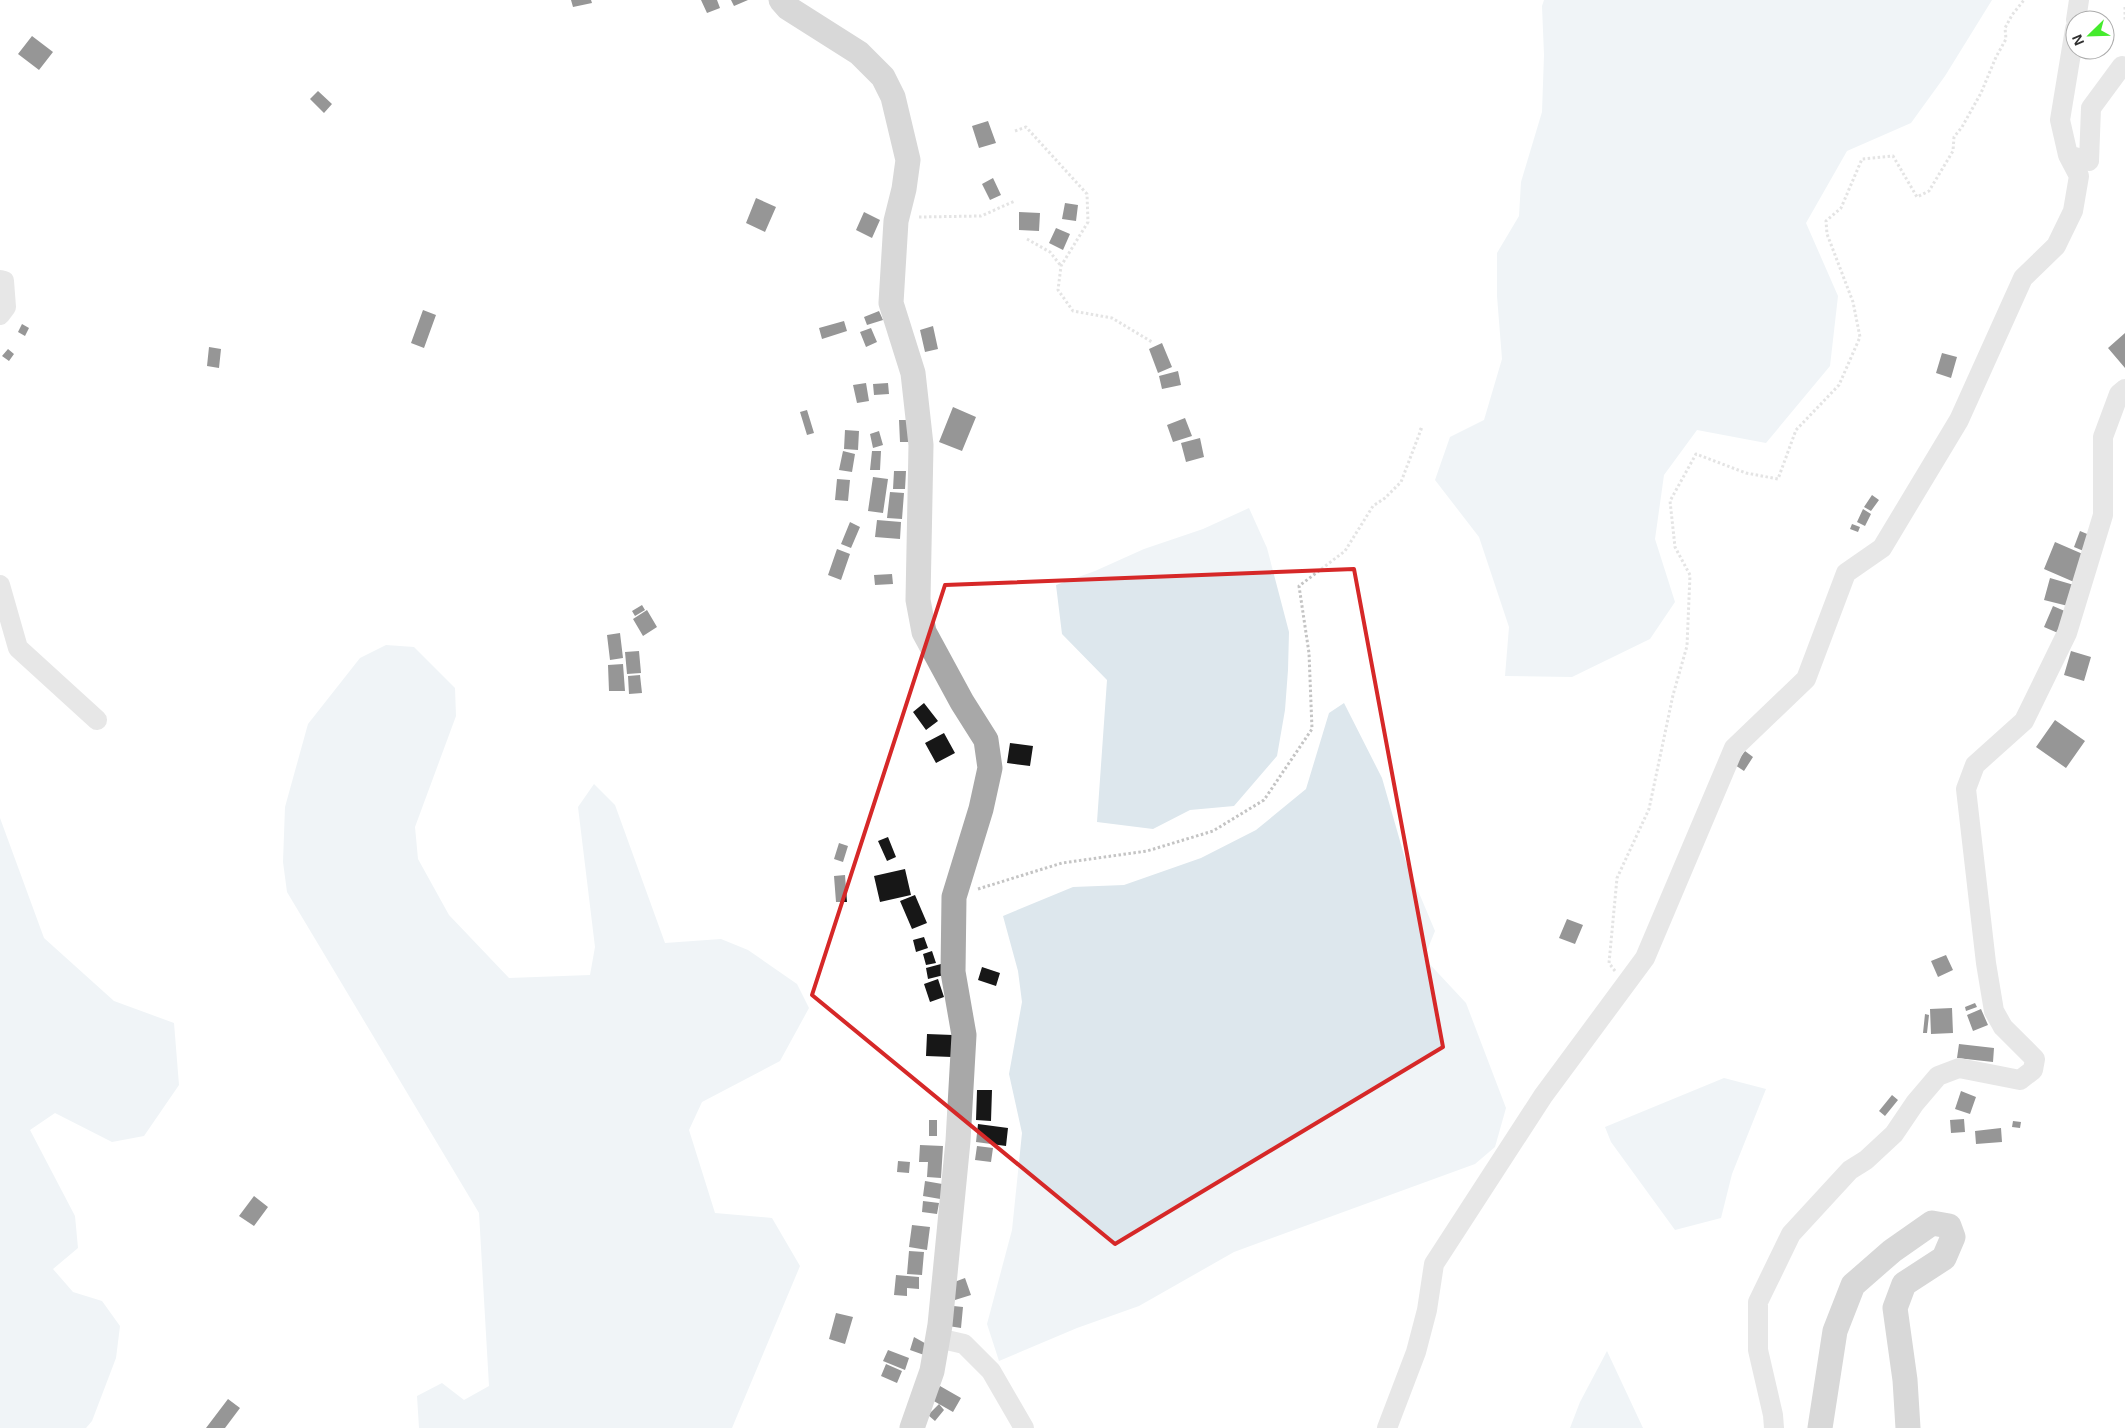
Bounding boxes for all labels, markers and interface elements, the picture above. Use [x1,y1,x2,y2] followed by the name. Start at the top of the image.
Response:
[2065,10,2115,60] north arrow
[2069,32,2087,48] text: N

